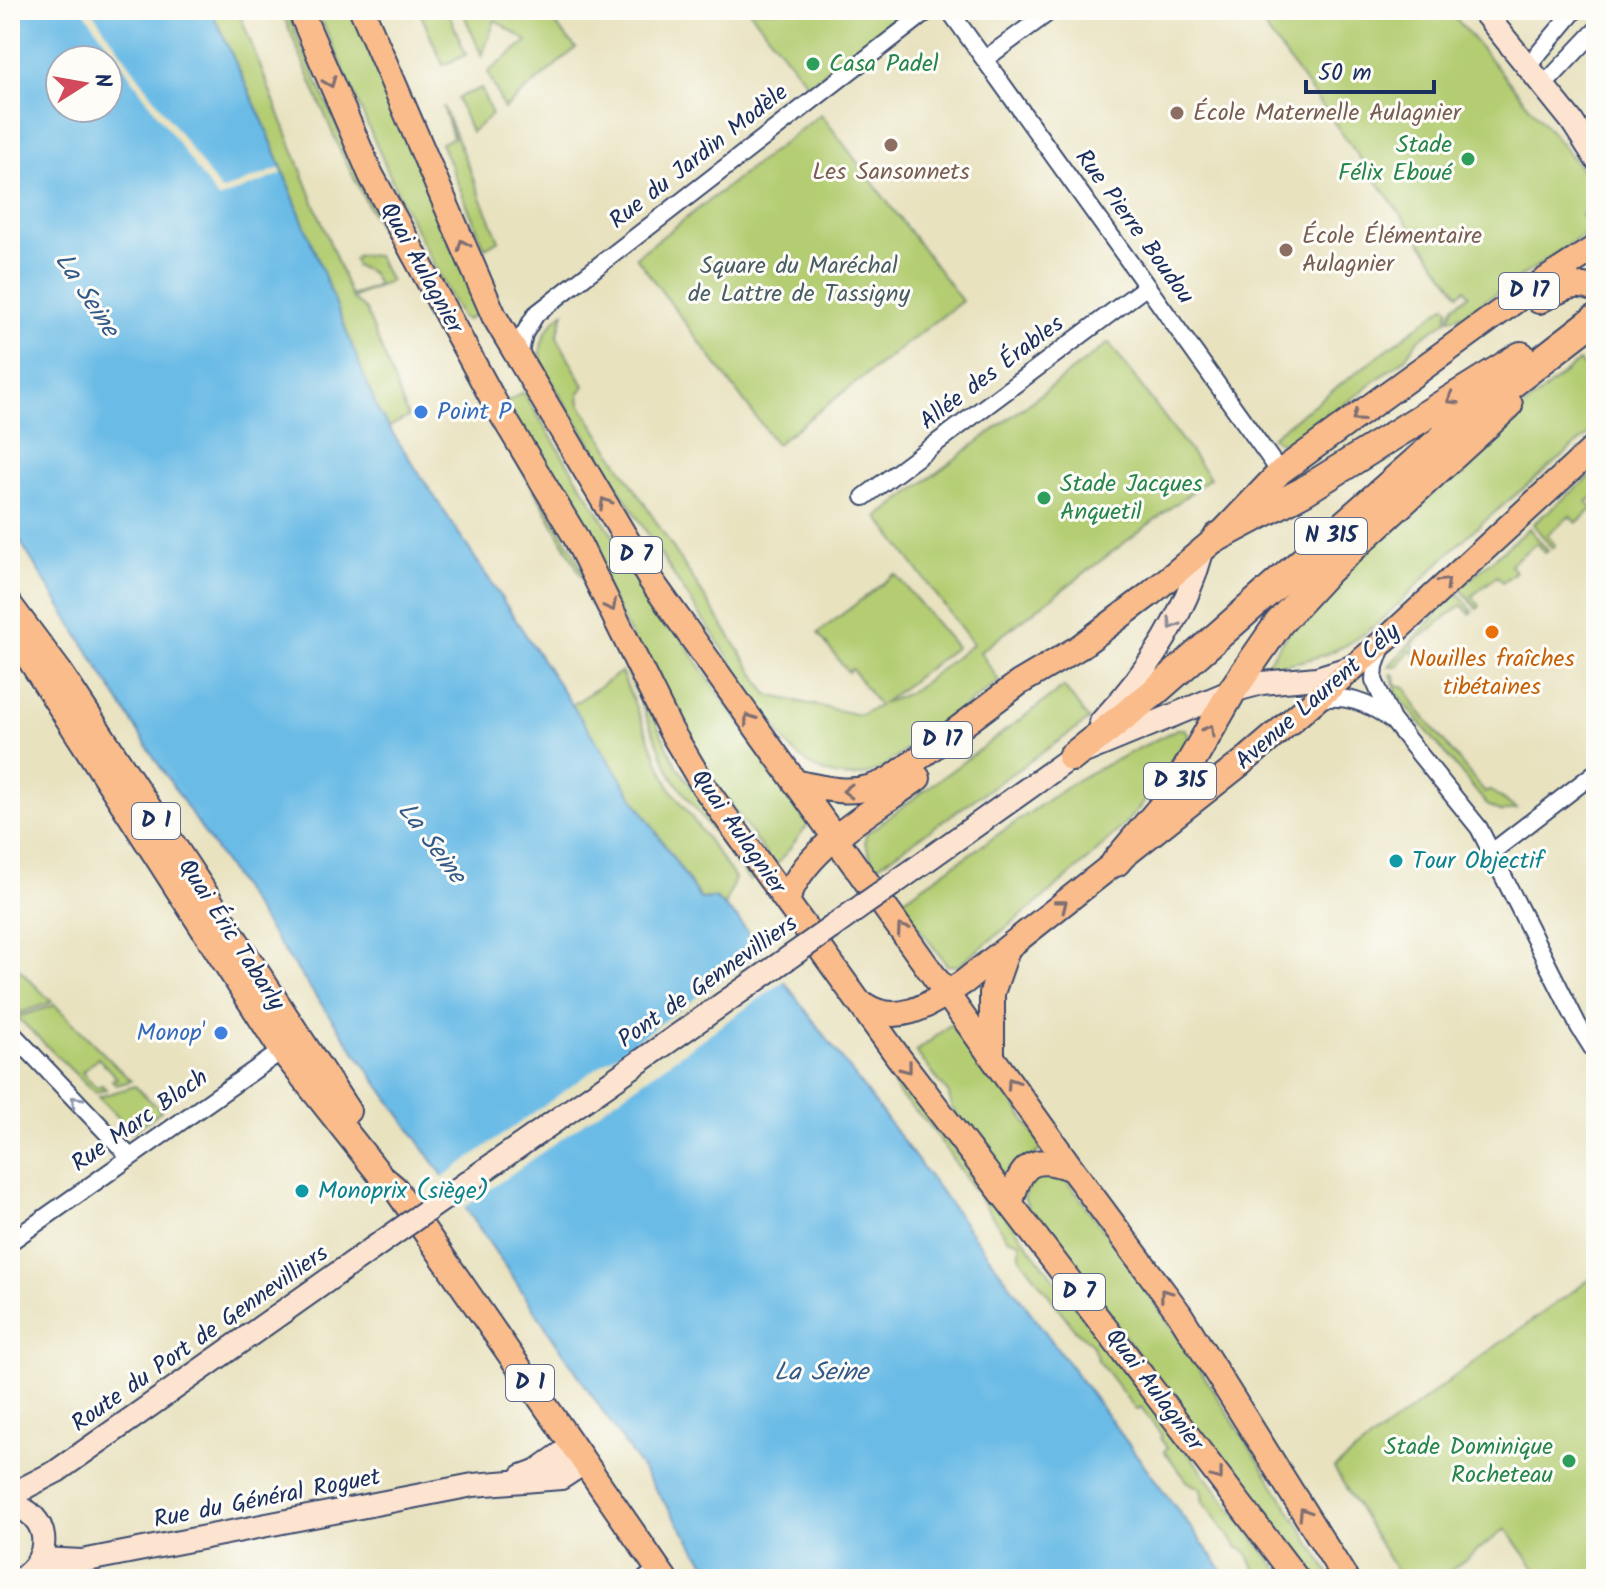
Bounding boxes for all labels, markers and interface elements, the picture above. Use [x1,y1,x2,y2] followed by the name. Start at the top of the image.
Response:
[44,44,124,124] north arrow
[1306,44,1434,94] scale bar
[829,45,939,84] place label: Casa Padel
[1318,54,1372,93] text: 50 m
[804,55,822,73] marker: Casa Padel
[83,71,120,91] text: N
[320,74,337,88] one-way arrow
[601,74,797,240] street label: Rue du Jardin Modèle
[1193,94,1463,133] place label: École Maternelle Aulagnier
[1168,104,1186,122] marker: École Maternelle Aulagnier
[1338,126,1453,193] place label: Stade Félix Eboué
[882,136,900,154] marker: Les Sansonnets
[1064,141,1204,313] street label: Rue Pierre Boudou
[1459,150,1477,168] marker: Stade Félix Eboué
[812,153,970,192] place label: Les Sansonnets
[369,195,474,343] street label: Quai Aulagnier
[1302,217,1482,284] place label: École Élémentaire Aulagnier
[456,239,472,253] one-way arrow
[1277,241,1295,259] marker: École Élémentaire Aulagnier
[43,244,130,348] water label: La Seine
[688,247,911,314] park label: Square du Maréchal de Lattre de Tassigny
[1499,273,1559,309] road number: D 17
[911,305,1073,441] street label: Allée des Érables
[1446,389,1461,405] one-way arrow
[437,393,512,432] place label: Point P
[412,403,430,421] marker: Point P
[1351,408,1365,422] one-way arrow
[1060,465,1203,532] place label: Stade Jacques Anquetil
[1035,489,1053,507] marker: Stade Jacques Anquetil
[599,497,615,512] one-way arrow
[1295,518,1367,554] road number: N 315
[610,537,662,573] road number: D 7
[1436,578,1450,592] one-way arrow
[601,597,616,612] one-way arrow
[1226,613,1410,780] street label: Avenue Laurent Cély
[1167,616,1182,630] one-way arrow
[1483,623,1501,641] marker: Nouilles fraîches tibétaines
[1409,640,1575,707] place label: Nouilles fraîches tibétaines
[745,713,759,727] one-way arrow
[912,722,972,758] road number: D 17
[1199,724,1215,739] one-way arrow
[680,761,797,904] street label: Quai Aulagnier
[1144,763,1216,799] road number: D 315
[841,782,854,800] one-way arrow
[386,793,477,895] water label: La Seine
[132,803,180,839] road number: D 1
[1412,842,1547,881] place label: Tour Objectif
[167,851,295,1019] street label: Quai Éric Tabarly
[1387,852,1405,870] marker: Tour Objectif
[1053,901,1068,915] one-way arrow
[610,905,806,1059] street label: Pont de Gennevilliers
[897,923,912,938] one-way arrow
[137,1014,206,1053] place label: Monop'
[212,1024,230,1042] marker: Monop'
[63,1059,217,1183] street label: Rue Marc Bloch
[898,1059,912,1074] one-way arrow
[1007,1077,1022,1091] one-way arrow
[71,1096,86,1110] one-way arrow
[318,1172,489,1211] place label: Monoprix (siège)
[293,1182,311,1200] marker: Monoprix (siège)
[63,1235,337,1443] street label: Route du Port de Gennevilliers
[1053,1274,1105,1310] road number: D 7
[1160,1288,1174,1302] one-way arrow
[1095,1320,1215,1461] street label: Quai Aulagnier
[774,1352,870,1394] water label: La Seine
[506,1365,554,1401] road number: D 1
[1384,1428,1553,1495] place label: Stade Dominique Rocheteau
[1560,1452,1578,1470] marker: Stade Dominique Rocheteau
[150,1458,384,1540] street label: Rue du Général Roguet
[1209,1466,1223,1481] one-way arrow
[1299,1507,1314,1522] one-way arrow

